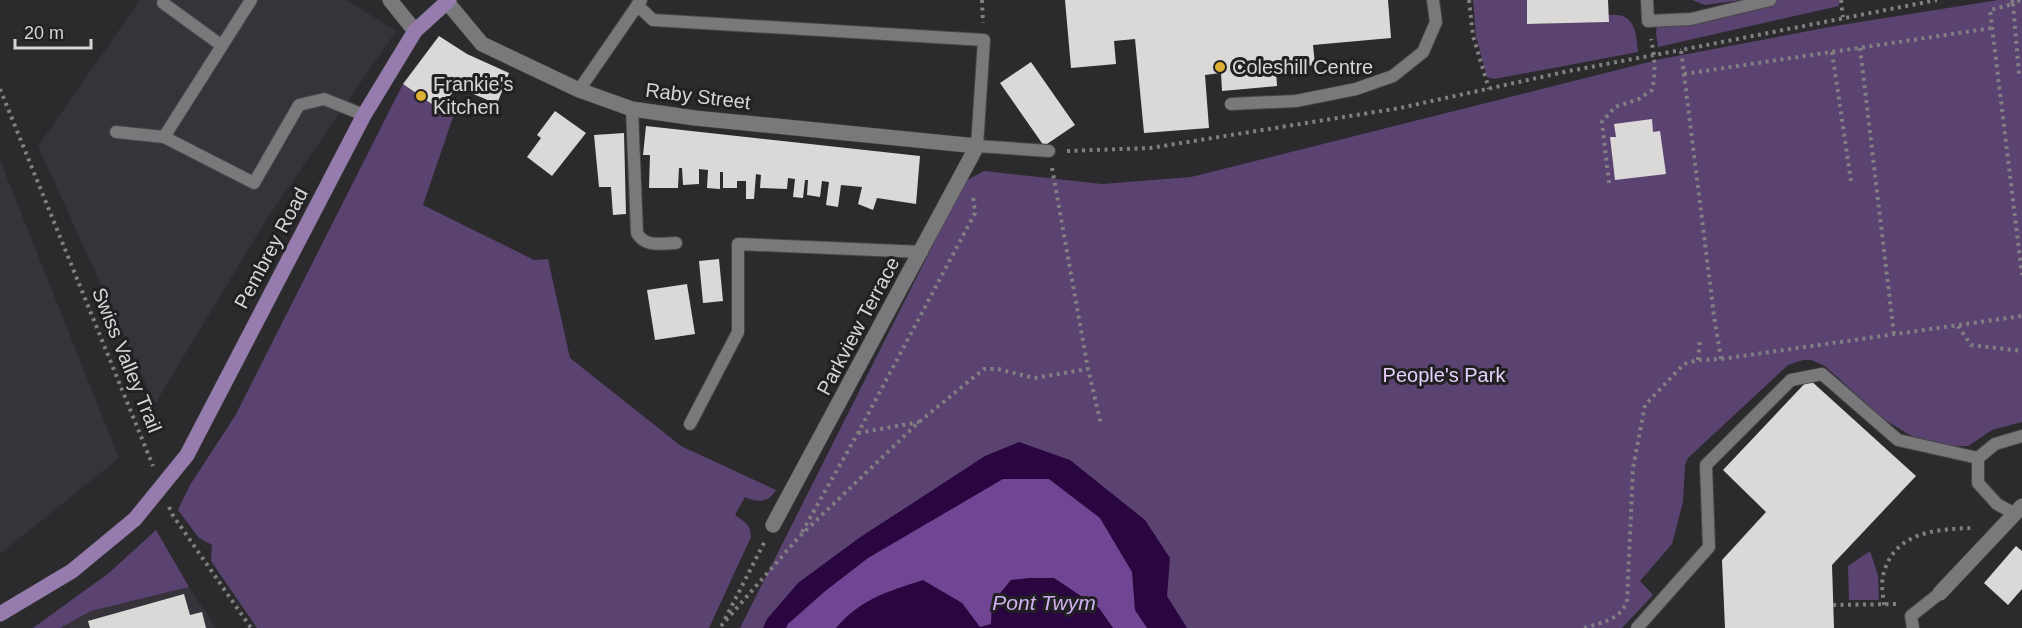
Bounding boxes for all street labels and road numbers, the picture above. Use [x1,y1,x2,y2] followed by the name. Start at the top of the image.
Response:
[644,79,752,113] street label: Raby Street
[230,184,312,312] street label: Pembrey Road
[812,253,904,399] street label: Parkview Terrace
[88,284,166,436] street label: Swiss Valley Trail

